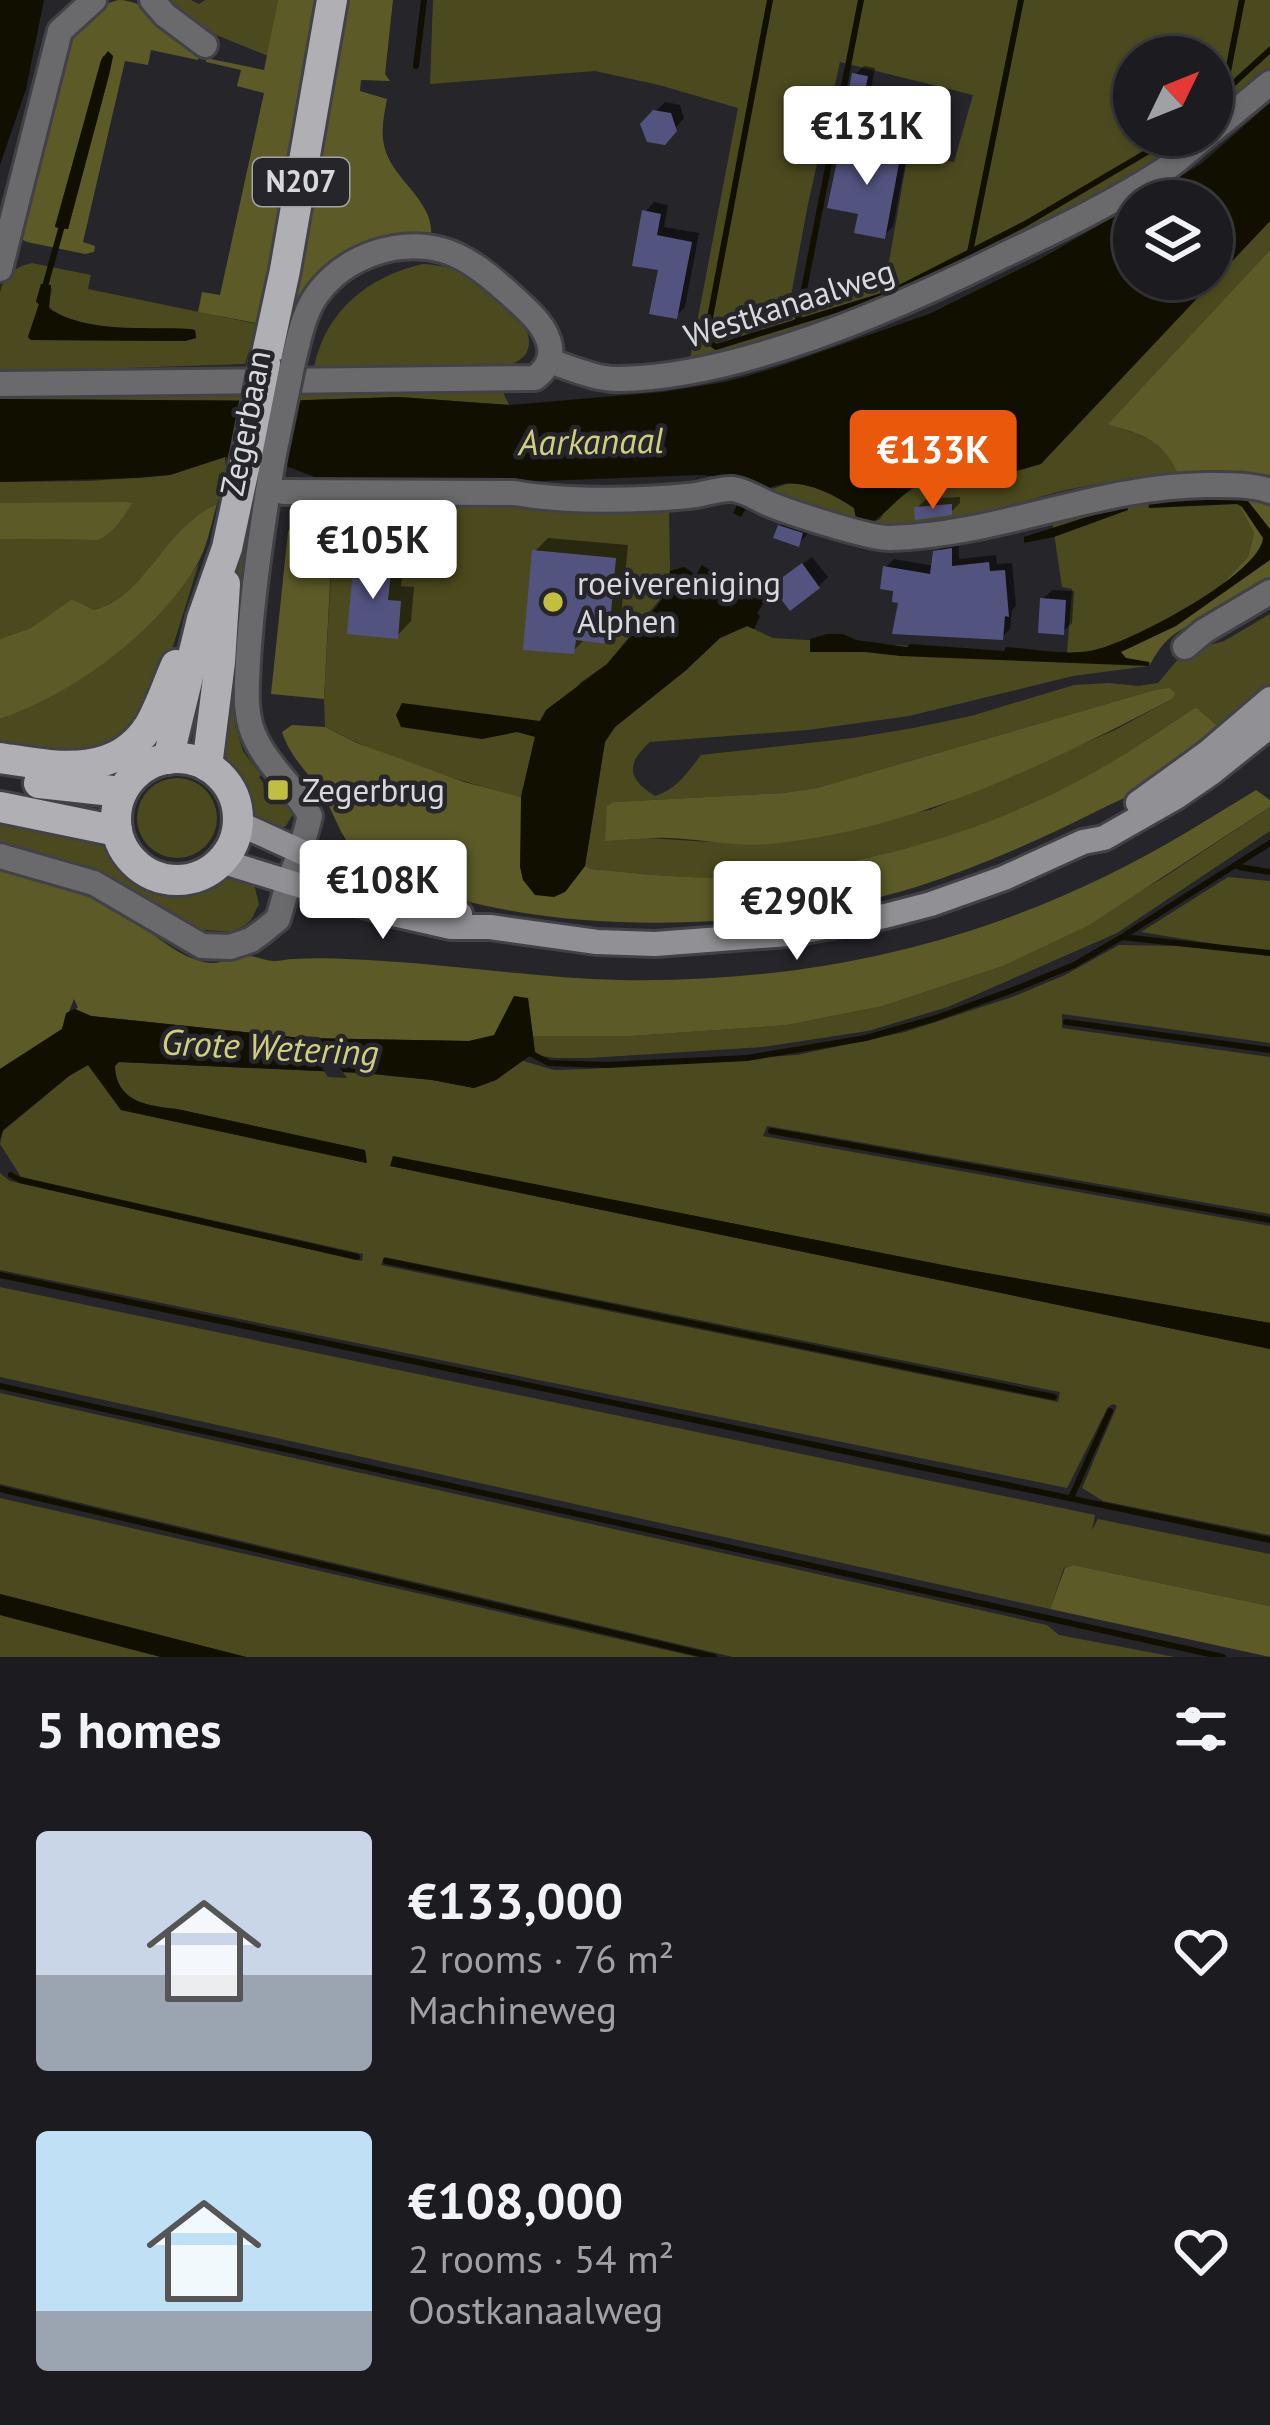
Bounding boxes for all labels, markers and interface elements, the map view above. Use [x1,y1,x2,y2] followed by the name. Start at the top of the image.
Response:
[1113,36,1233,156] north arrow
[1113,36,1233,300] map controls
[783,86,951,188] pin: €131K
[811,99,923,150] text: €131K
[253,158,349,206] road number: N207
[1113,180,1233,300] button: layers
[678,248,899,357] street label: Westkanaalweg
[209,347,280,499] street label: Zegerbaan
[849,410,1017,512] pin: €133K
[516,416,664,465] water label: Aarkanaal
[877,423,989,474] text: €133K
[289,500,457,602] pin: €105K
[317,513,429,564] text: €105K
[577,561,781,642] place label: roeivereniging Alphen
[540,589,566,615] marker: roeivereniging Alphen
[302,768,445,811] place label: Zegerbrug
[265,777,291,803] marker: Zegerbrug
[299,840,467,942] pin: €108K
[327,853,439,904] text: €108K
[713,861,881,963] pin: €290K
[741,874,853,925] text: €290K
[160,1017,380,1076] water label: Grote Wetering
[36,1696,222,1762] text: 5 homes
[1168,1696,1234,1762] icon: filters
[408,1867,623,1933] text: €133,000
[132,1879,276,2023] icon: home
[1168,1918,1234,1984] icon: heart
[408,1933,674,1984] text: 2 rooms · 76 m²
[408,1984,617,2035] text: Machineweg
[408,2167,623,2233] text: €108,000
[132,2179,276,2323] icon: home
[1168,2218,1234,2284] icon: heart
[408,2233,674,2284] text: 2 rooms · 54 m²
[408,2284,663,2335] text: Oostkanaalweg

